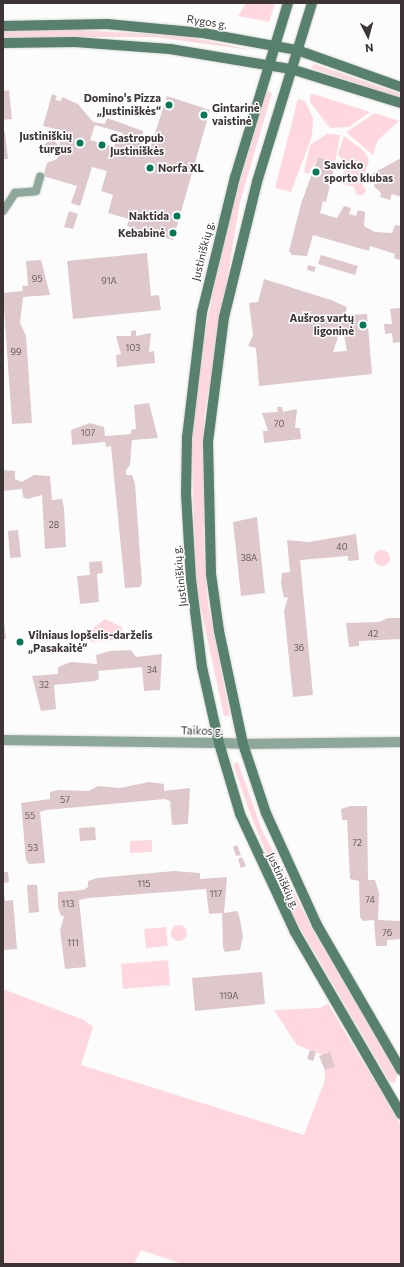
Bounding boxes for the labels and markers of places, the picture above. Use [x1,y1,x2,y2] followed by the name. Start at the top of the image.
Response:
[84,92,161,118] place label: Domino's Pizza „Justiniškės“
[164,100,174,110] marker: Domino's Pizza „Justiniškės“
[212,102,260,128] place label: Gintarinė vaistinė
[199,110,209,120] marker: Gintarinė vaistinė
[19,130,72,156] place label: Justiniškių turgus
[110,132,164,158] place label: Gastropub Justiniškės
[75,138,85,148] marker: Justiniškių turgus
[97,140,107,150] marker: Gastropub Justiniškės
[324,159,393,185] place label: Savicko sporto klubas
[158,161,204,175] place label: Norfa XL
[145,163,155,173] marker: Norfa XL
[311,167,321,177] marker: Savicko sporto klubas
[129,209,169,223] place label: Naktida
[172,211,182,221] marker: Naktida
[118,226,165,240] place label: Kebabinė
[168,228,178,238] marker: Kebabinė
[290,312,354,338] place label: Aušros vartų ligoninė
[357,319,369,331] marker: Aušros vartų ligoninė
[28,629,153,655] place label: Vilniaus lopšelis-darželis „Pasakaitė“
[15,637,25,647] marker: Vilniaus lopšelis-darželis „Pasakaitė“

